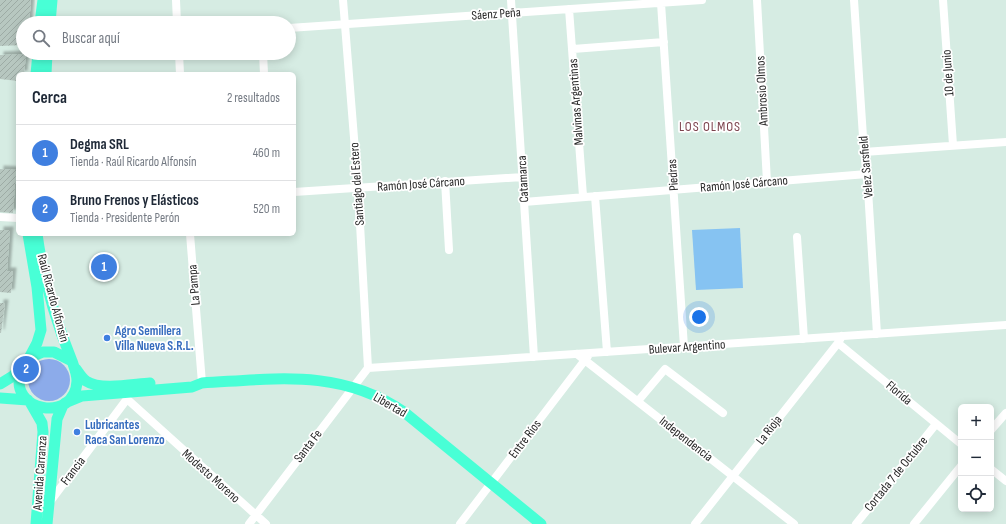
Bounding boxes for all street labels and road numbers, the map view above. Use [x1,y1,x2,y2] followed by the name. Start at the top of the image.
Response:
[471,4,521,24] street label: Sáenz Peña
[938,49,958,97] street label: 10 de Junio
[752,55,772,128] street label: Ambrosio Olmos
[565,58,587,146] street label: Malvinas Argentinas
[855,135,877,199] street label: Velez Sarsfield
[346,142,368,226] street label: Santiago del Estero
[514,155,532,203] street label: Catamarca
[664,158,682,191] street label: Piedras
[700,172,788,196] street label: Ramón José Cárcano
[377,173,465,195] street label: Ramón José Cárcano
[34,252,72,344] street label: Raúl Ricardo Alfonsín
[184,264,204,306] street label: La Pampa
[648,336,726,358] street label: Bulevar Argentino
[883,377,915,409] street label: Florida
[370,389,410,421] street label: Libertad
[753,412,785,448] street label: La Rioja
[656,413,716,465] street label: Independencia
[505,416,545,461] street label: Entre Ríos
[290,426,326,466] street label: Santa Fe
[861,433,931,515] street label: Cortada 7 de Octubre
[29,435,51,512] street label: Avenida Carranza
[179,446,243,506] street label: Modesto Moreno
[57,454,89,488] street label: Francia

